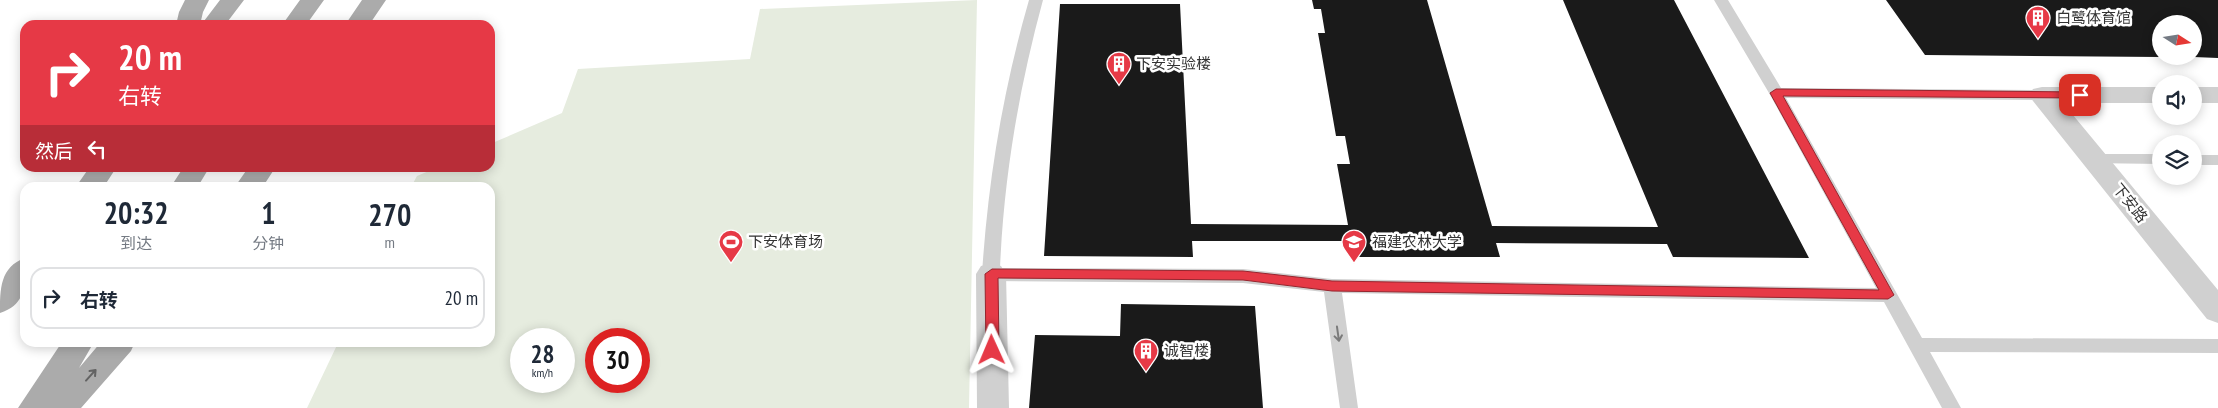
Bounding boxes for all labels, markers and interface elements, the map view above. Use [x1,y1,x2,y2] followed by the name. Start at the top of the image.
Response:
[2025,5,2051,39] building icon: 白鹭体育馆
[2056,8,2131,27] place label: 白鹭体育馆
[2152,15,2202,65] north arrow
[2152,15,2202,185] map controls
[118,34,182,80] text: 20 m
[35,40,100,105] icon: right
[1106,51,1132,85] building icon: 下安实验楼
[1136,54,1211,73] place label: 下安实验楼
[2059,74,2101,116] pin
[2152,75,2202,125] button: sound
[2066,81,2094,109] icon: arrive
[118,82,162,110] text: 右转
[83,135,111,163] icon: left
[2152,135,2202,185] button: layers
[35,139,73,163] text: 然后
[2109,179,2152,226] street label: 下安路
[104,193,169,232] text: 20:32
[261,193,276,232] text: 1
[368,195,411,234] text: 270
[718,229,744,263] sports icon: 下安体育场
[1341,229,1367,263] school or university icon: 福建农林大学
[385,232,395,252] text: m
[748,232,823,251] place label: 下安体育场
[1372,232,1462,251] place label: 福建农林大学
[120,233,152,253] text: 到达
[252,233,284,253] text: 分钟
[37,284,65,312] icon: right
[445,286,478,310] text: 20 m
[80,288,118,312] text: 右转
[965,323,1017,375] position arrow
[1334,326,1344,342] one-way arrow
[585,328,650,393] speed limit sign: 30
[531,338,554,370] text: 28
[1133,338,1159,372] building icon: 诚智楼
[1164,341,1209,360] place label: 诚智楼
[532,365,553,380] text: km/h
[85,369,97,382] one-way arrow

